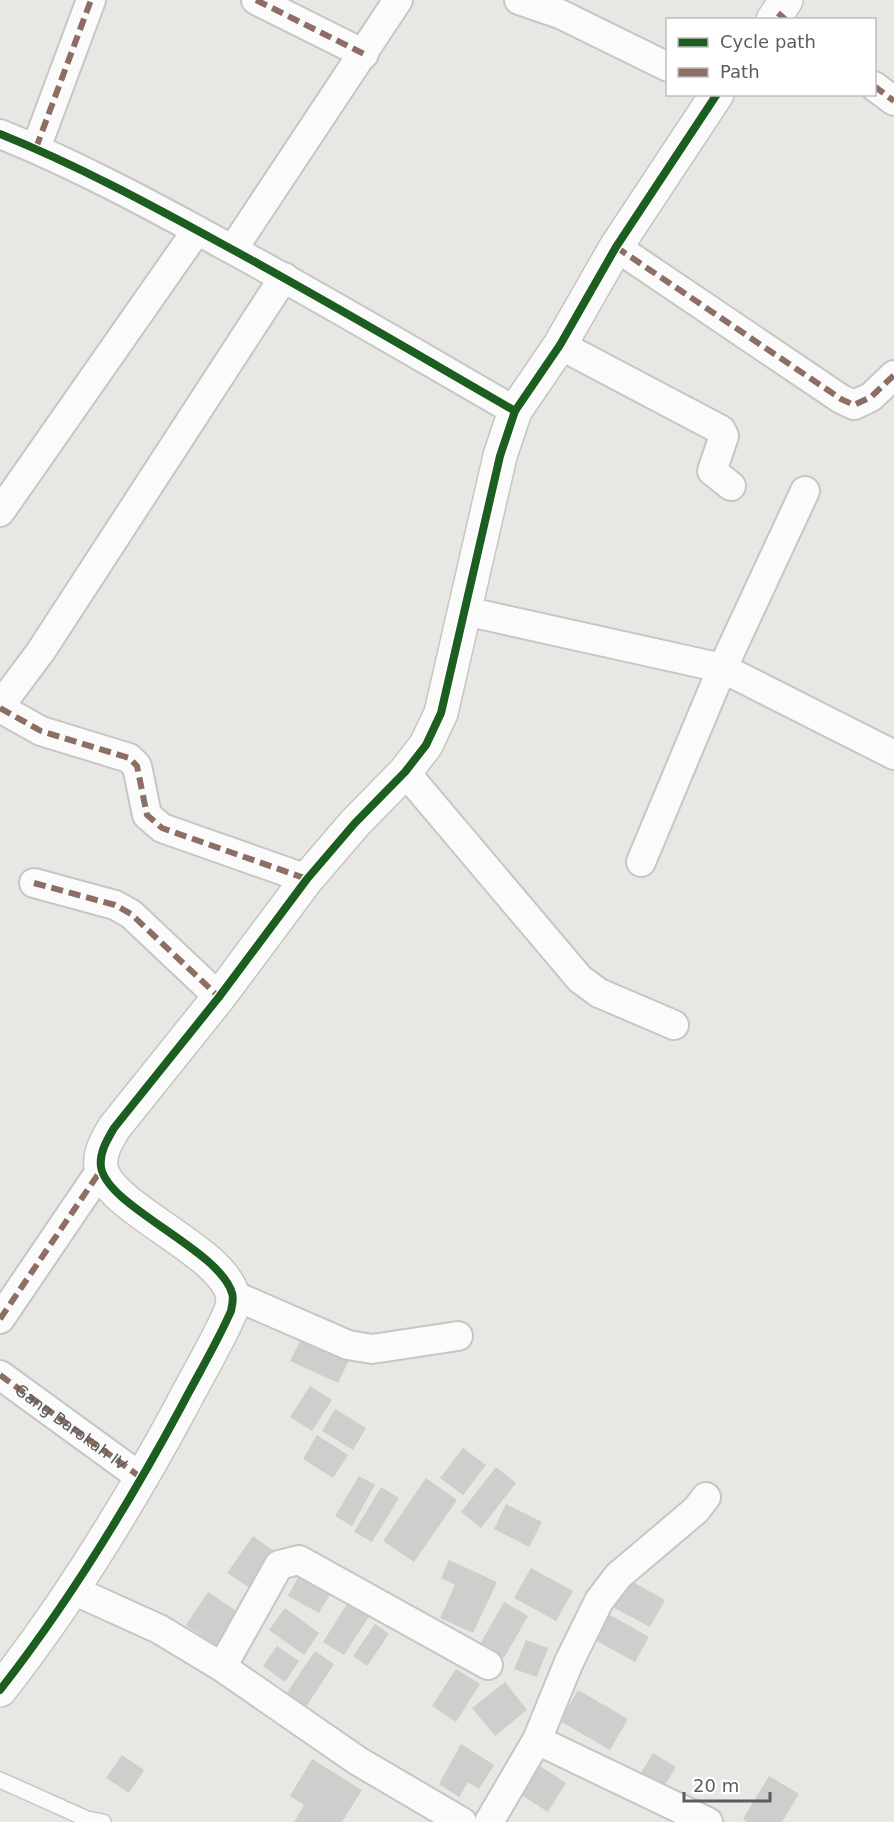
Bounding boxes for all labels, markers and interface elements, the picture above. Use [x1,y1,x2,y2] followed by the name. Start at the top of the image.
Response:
[666,18,876,96] legend
[720,31,816,52] text: Cycle path
[720,61,760,82] text: Path
[11,1380,131,1474] street label: Gang Barokah IV
[684,1765,770,1803] scale bar
[693,1775,739,1796] text: 20 m

